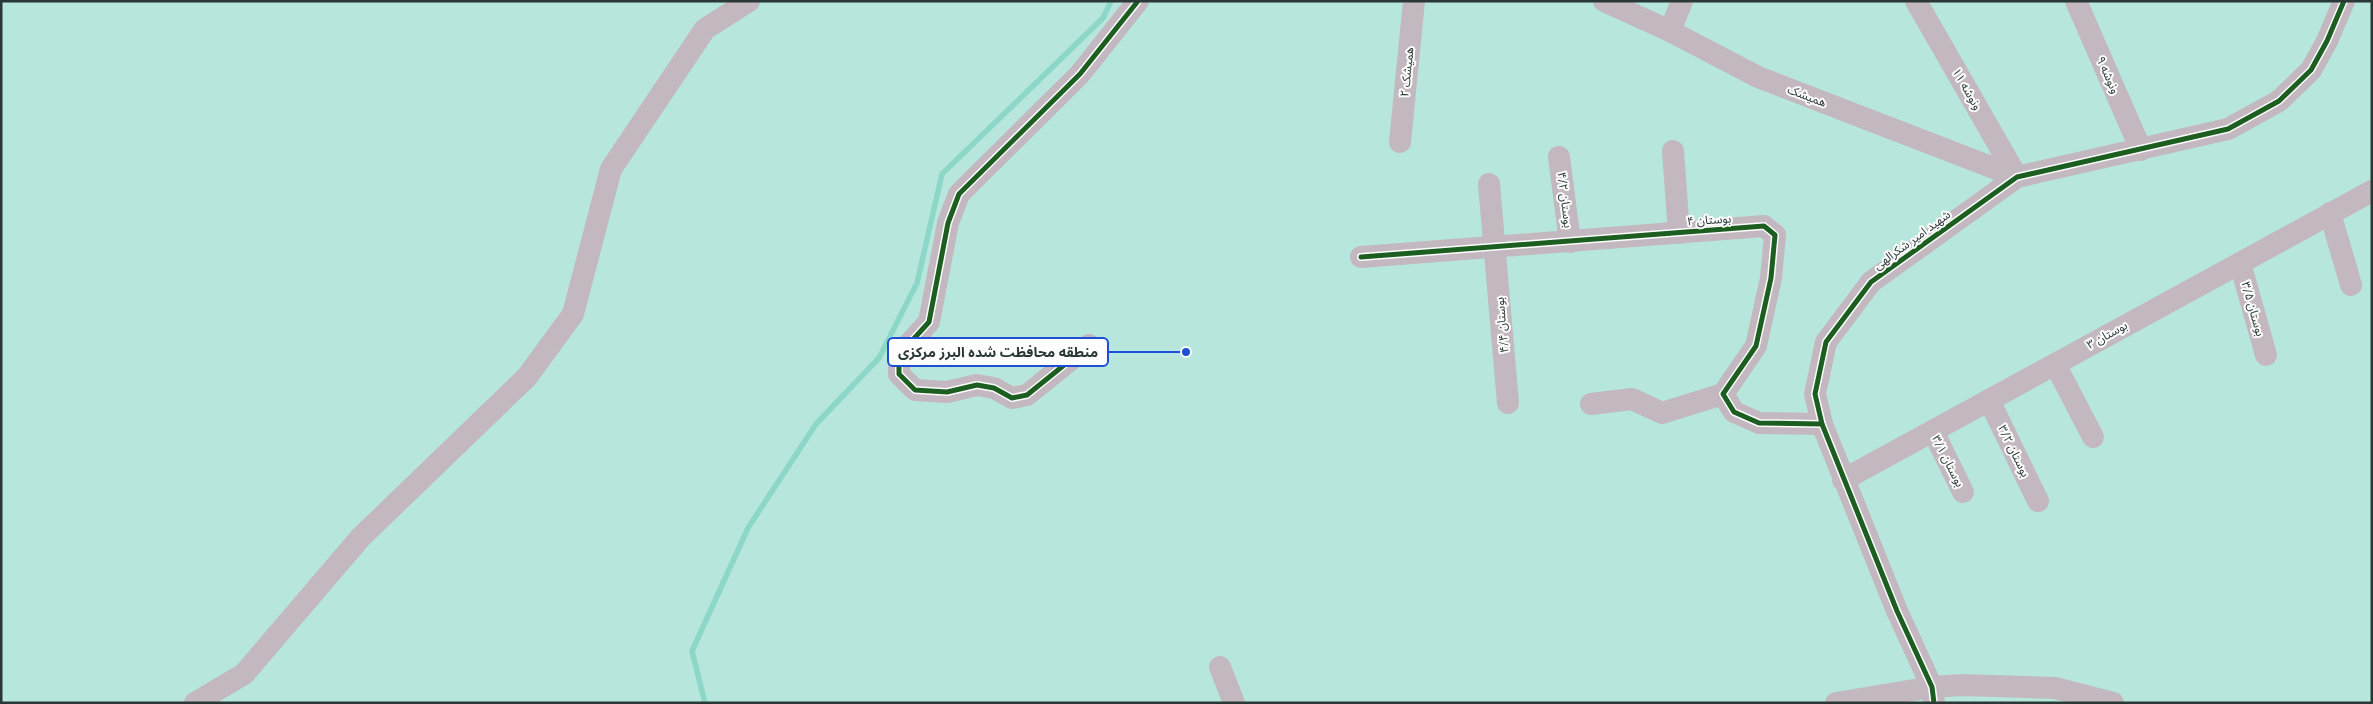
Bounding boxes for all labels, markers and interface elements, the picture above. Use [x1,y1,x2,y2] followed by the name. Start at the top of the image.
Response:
[1397,46,1417,98] street label: همیشک ۲
[2094,54,2122,96] street label: ونوشه ۹
[1949,65,1985,113] street label: ونوشه ۱۱
[1786,82,1828,110] street label: همیشک
[1555,171,1575,229] street label: بوستان ۴/۲
[1871,207,1953,273] street label: شهید امیر شکرالهی
[1686,211,1732,229] street label: بوستان ۴
[2238,280,2267,338] street label: بوستان ۳/۵
[1493,296,1511,354] street label: بوستان ۴/۴
[2084,318,2130,352] street label: بوستان ۳
[888,338,1108,366] callout: منطقه محافظت شده البرز مرکزی
[898,344,1098,361] text: منطقه محافظت شده البرز مرکزی
[1995,423,2033,479] street label: بوستان ۳/۲
[1929,433,1967,489] street label: بوستان ۳/۱

